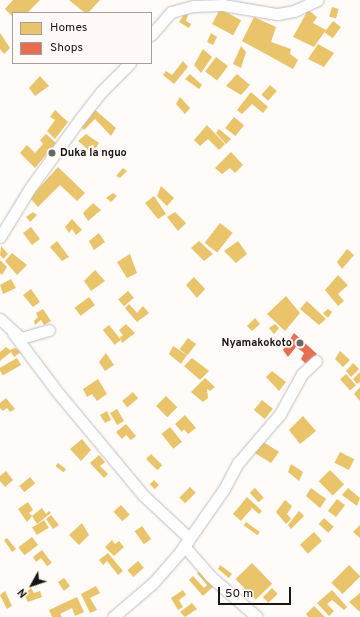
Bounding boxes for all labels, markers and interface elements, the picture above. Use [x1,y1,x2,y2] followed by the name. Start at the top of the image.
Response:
[12,12,152,64] legend
[50,20,87,36] text: Homes
[50,40,83,56] text: Shops
[60,146,127,160] place label: Duka la nguo
[47,148,57,158] marker: Duka la nguo
[222,336,292,350] place label: Nyamakokoto
[295,338,305,348] marker: Nyamakokoto
[12,565,52,605] north arrow
[220,579,293,605] scale bar
[15,585,31,600] text: N
[225,586,253,602] text: 50 m

